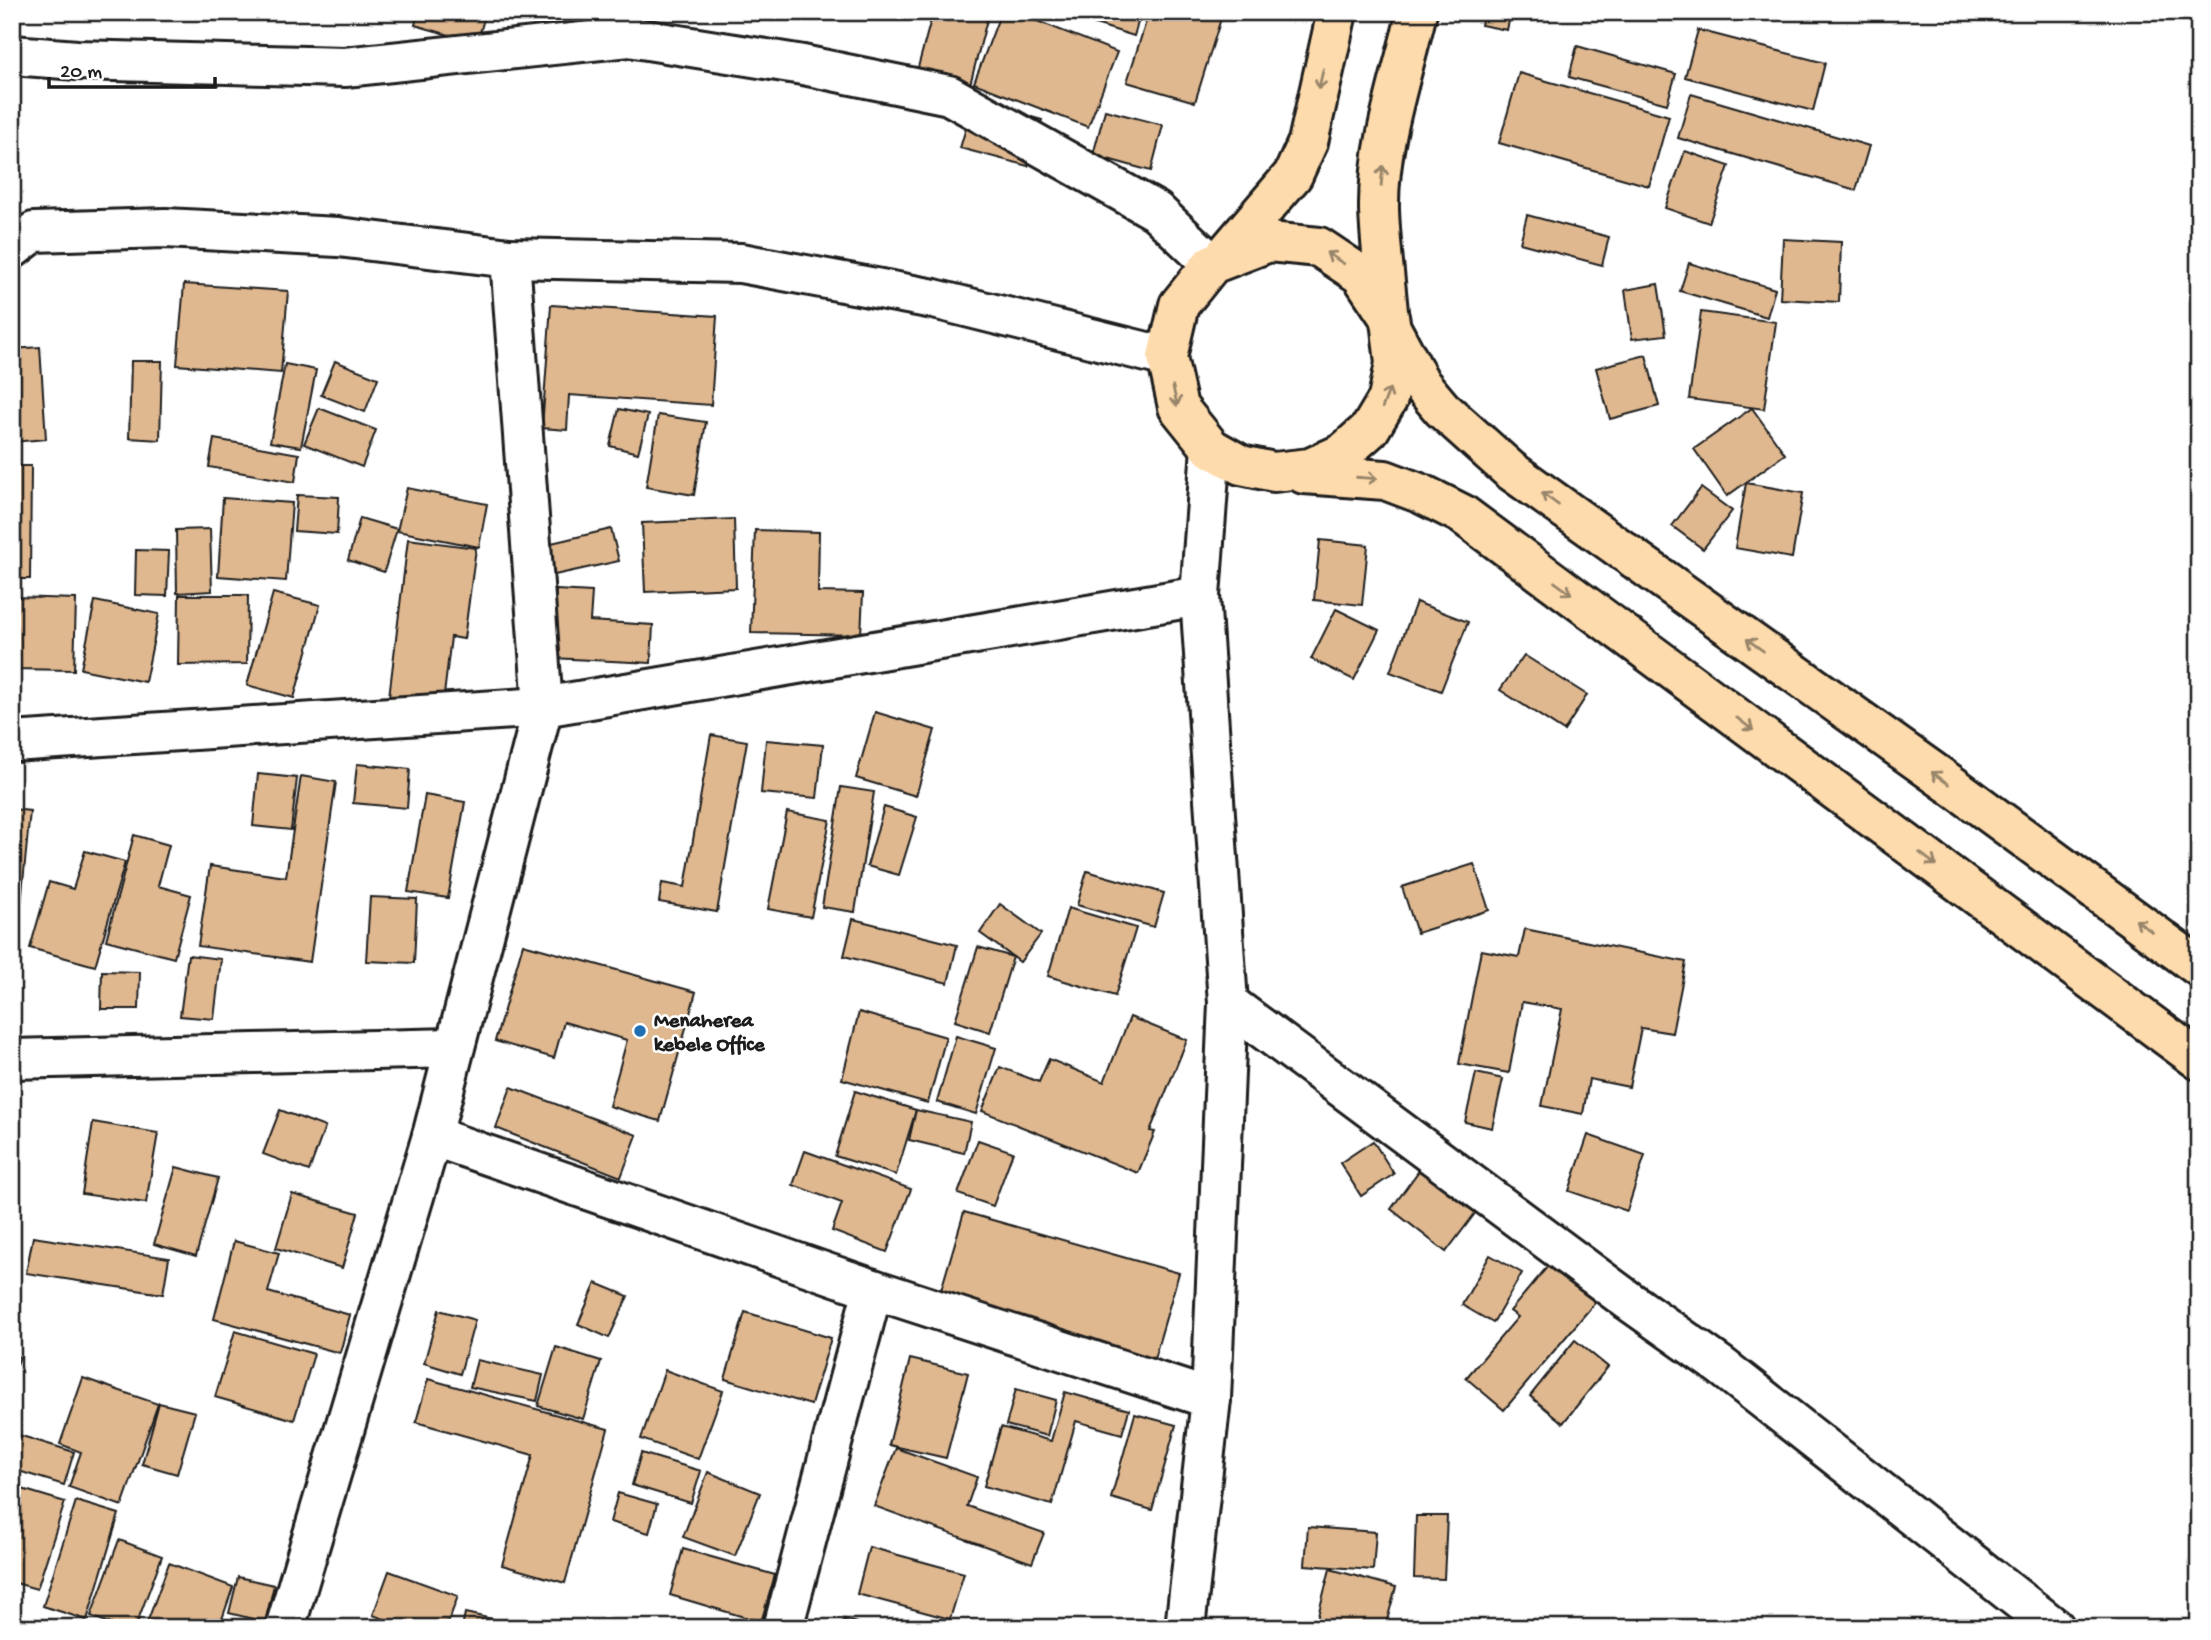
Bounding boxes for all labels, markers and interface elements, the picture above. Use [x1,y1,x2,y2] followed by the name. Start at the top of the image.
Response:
[49,46,215,90] scale bar
[60,61,102,86] text: 20 m
[1314,67,1328,90] one-way arrow
[1376,165,1389,188] one-way arrow
[1326,250,1345,265] one-way arrow
[1169,384,1183,407] one-way arrow
[1381,387,1393,409] one-way arrow
[1355,472,1378,485] one-way arrow
[1541,492,1560,506] one-way arrow
[1553,581,1572,595] one-way arrow
[1746,638,1765,652] one-way arrow
[1735,716,1754,731] one-way arrow
[1931,771,1950,785] one-way arrow
[1918,852,1937,866] one-way arrow
[2135,919,2154,934] one-way arrow
[654,1010,766,1059] place label: Menaherea kebele Office
[632,1023,648,1039] marker: Menaherea kebele Office

